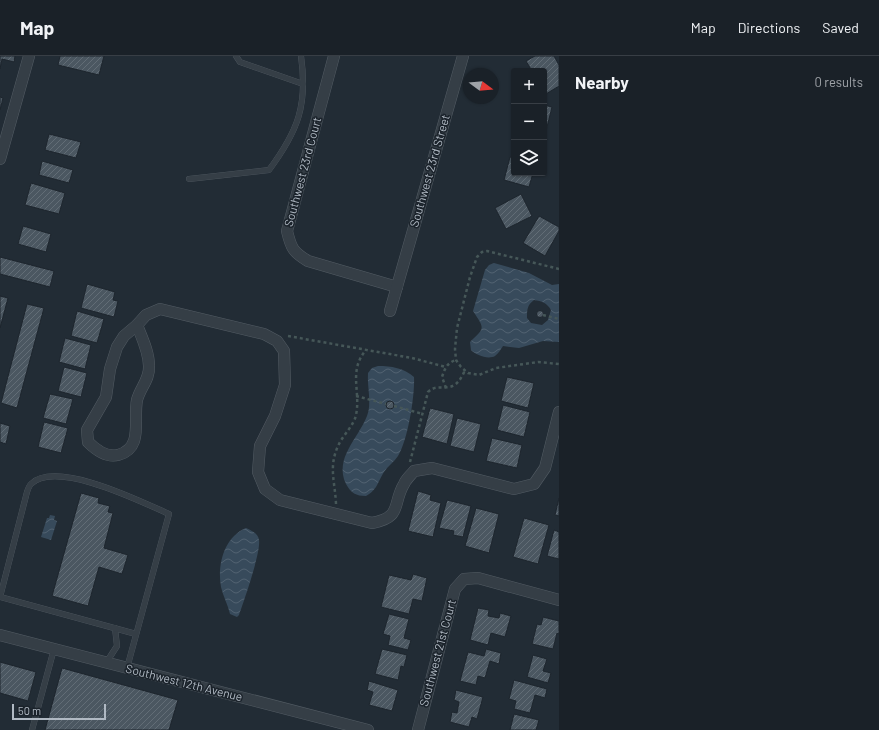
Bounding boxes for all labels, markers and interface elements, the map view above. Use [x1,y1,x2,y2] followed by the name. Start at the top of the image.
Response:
[20,16,54,39] text: Map
[691,19,716,36] text: Map
[738,19,800,36] text: Directions
[822,19,859,36] text: Saved
[463,68,499,104] north arrow
[511,68,547,176] map controls
[511,68,547,104] button: +
[575,72,629,92] text: Nearby
[814,74,863,90] text: 0 results
[511,104,547,140] button: −
[406,113,452,229] street label: Southwest 23rd Street
[281,115,323,228] street label: Southwest 23rd Court
[511,140,547,176] button: layers
[416,598,458,708] street label: Southwest 21st Court
[124,661,244,703] street label: Southwest 12th Avenue
[12,702,106,721] scale bar
[18,704,41,717] text: 50 m

